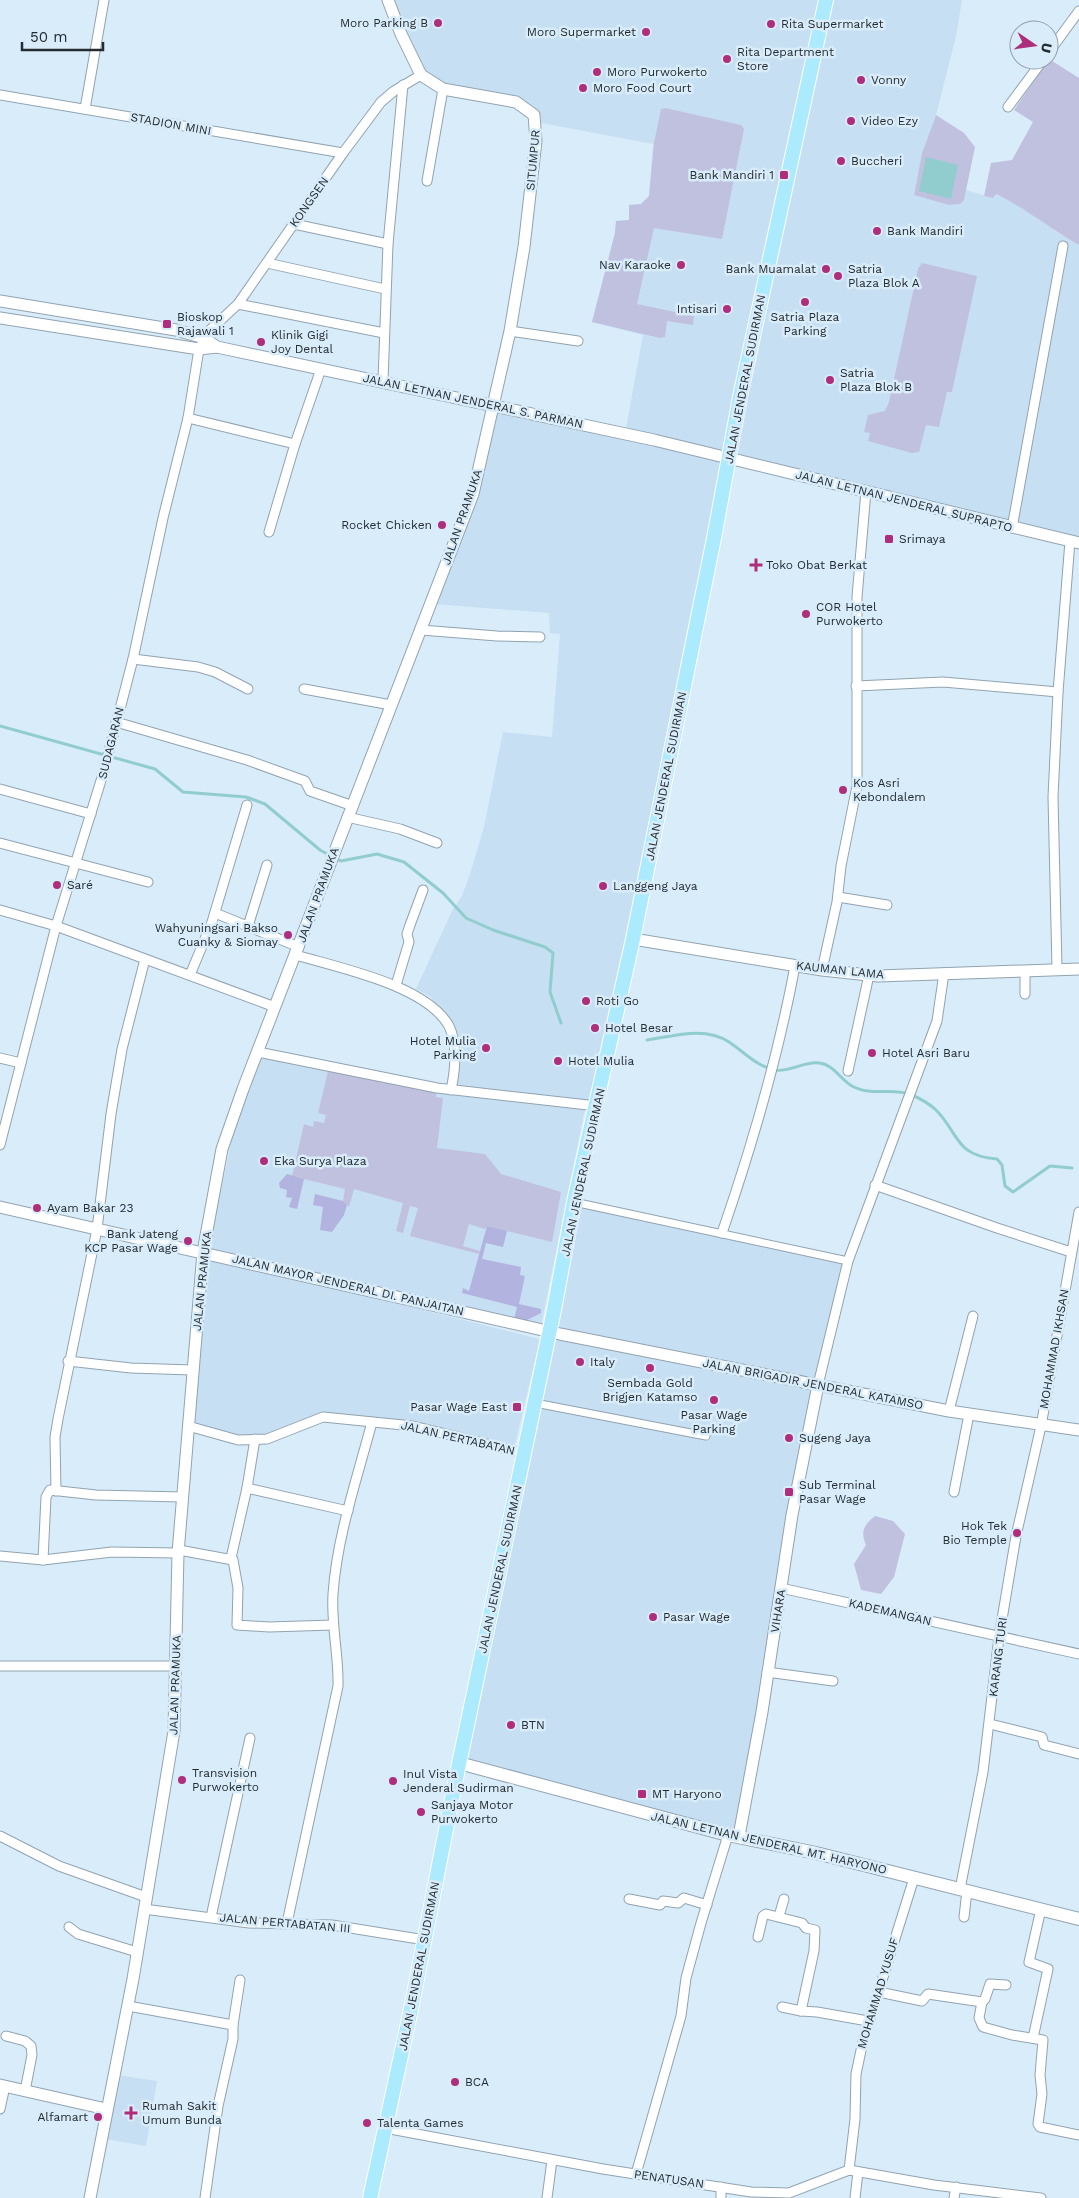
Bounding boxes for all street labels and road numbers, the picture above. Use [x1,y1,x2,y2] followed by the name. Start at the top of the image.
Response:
[130,110,212,138] street label: STADION MINI
[523,129,543,191] street label: SITUMPUR
[287,174,331,230] street label: KONGSEN
[722,293,768,465] street label: JALAN JENDERAL SUDIRMAN
[362,371,584,431] street label: JALAN LETNAN JENDERAL S. PARMAN
[439,467,485,567] street label: JALAN PRAMUKA
[794,467,1014,535] street label: JALAN LETNAN JENDERAL SUPRAPTO
[643,690,689,862] street label: JALAN JENDERAL SUDIRMAN
[95,706,127,780] street label: SUDAGARAN
[294,845,342,944] street label: JALAN PRAMUKA
[795,958,885,982] street label: KAUMAN LAMA
[558,1086,608,1258] street label: JALAN JENDERAL SUDIRMAN
[190,1230,214,1332] street label: JALAN PRAMUKA
[231,1251,465,1319] street label: JALAN MAYOR JENDERAL DI. PANJAITAN
[1037,1288,1071,1410] street label: MOHAMMAD IKHSAN
[701,1356,925,1412] street label: JALAN BRIGADIR JENDERAL KATAMSO
[400,1418,516,1458] street label: JALAN PERTABATAN
[475,1483,525,1655] street label: JALAN JENDERAL SUDIRMAN
[768,1588,788,1634] street label: VIHARA
[847,1596,933,1628] street label: KADEMANGAN
[986,1616,1010,1698] street label: KARANG TURI
[166,1635,184,1735] street label: JALAN PRAMUKA
[650,1809,888,1877] street label: JALAN LETNAN JENDERAL MT. HARYONO
[396,1880,442,2052] street label: JALAN JENDERAL SUDIRMAN
[219,1910,351,1936] street label: JALAN PERTABATAN III
[854,1936,902,2050] street label: MOHAMMAD YUSUF
[633,2167,705,2191] street label: PENATUSAN

